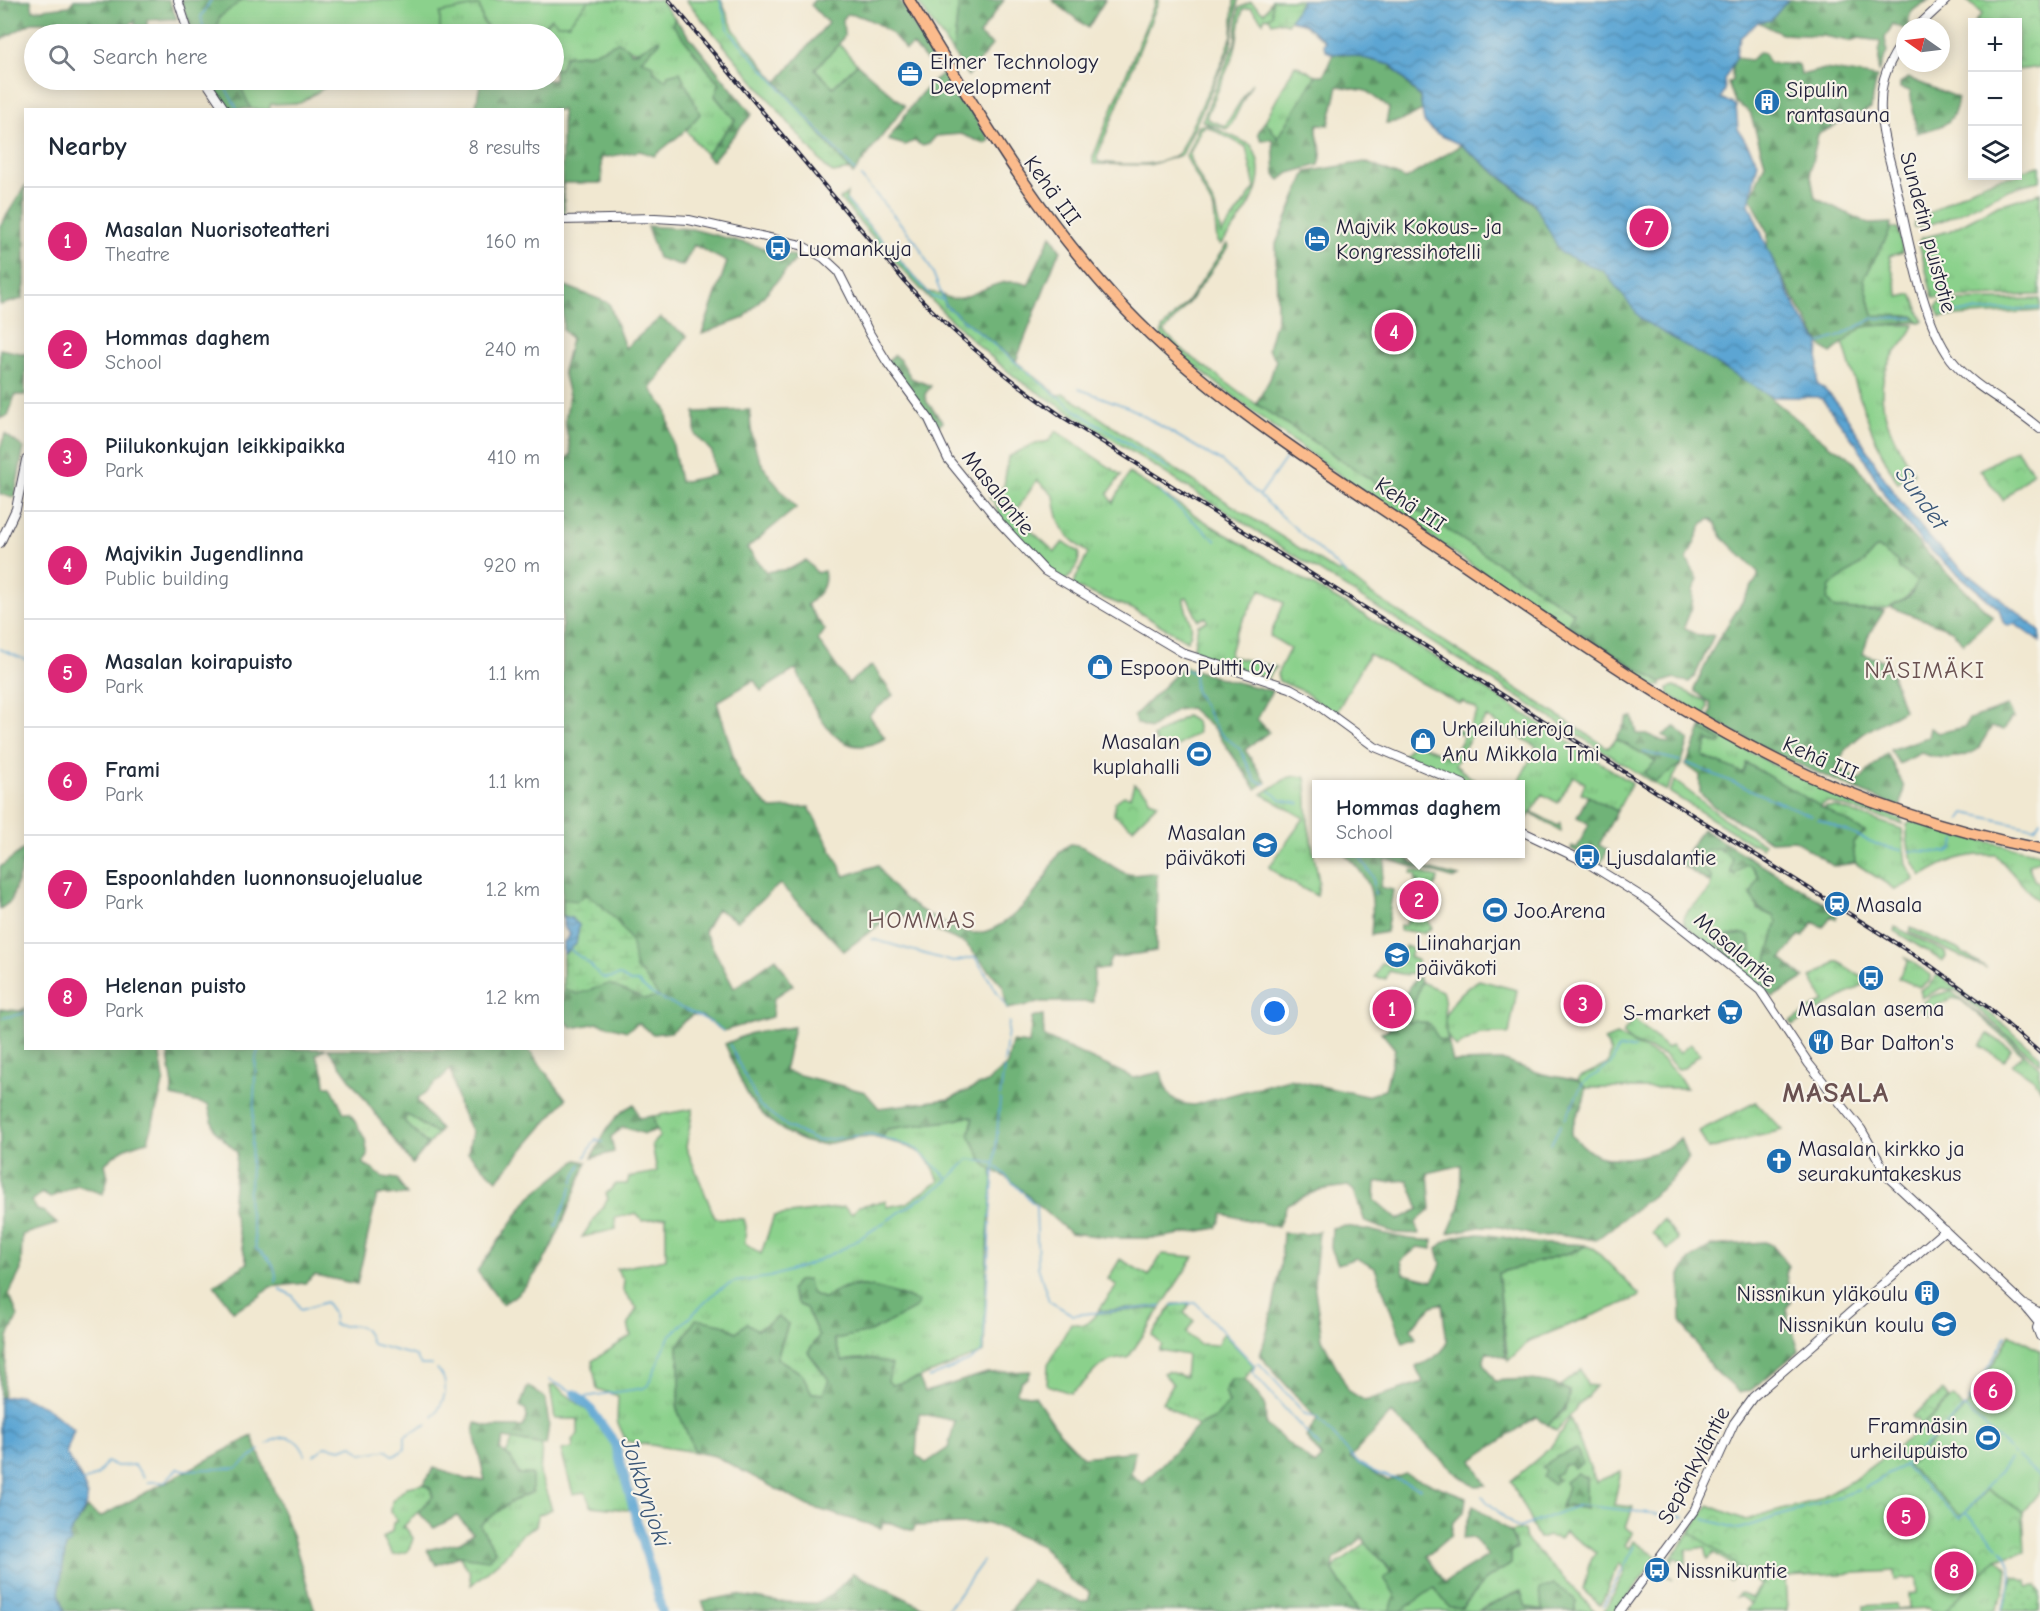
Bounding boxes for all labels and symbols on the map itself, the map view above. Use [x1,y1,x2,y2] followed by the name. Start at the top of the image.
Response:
[1896,18,1950,72] north arrow
[930,49,1098,100] place label: Elmer Technology Development
[895,59,925,89] office icon: Elmer Technology Development
[1786,77,1890,128] place label: Sipulin rantasauna
[1752,87,1782,117] building icon: Sipulin rantasauna
[1894,149,1962,316] street label: Sundetin puistotie
[1018,151,1086,230] street label: Kehä III
[1630,206,1668,250] pin: 7
[1336,214,1502,265] place label: Majvik Kokous- ja Kongressihotelli
[1302,224,1332,254] hotel icon: Majvik Kokous- ja Kongressihotelli
[763,233,793,263] bus stop icon: Luomankuja
[798,236,912,262] place label: Luomankuja
[1374,310,1414,354] pin: 4
[956,445,1040,540] street label: Masalantie
[1890,461,1955,536] water label: Sundet
[1370,472,1451,538] street label: Kehä III
[1085,652,1115,682] shop icon: Espoon Pultti Oy
[1120,655,1274,681] place label: Espoon Pultti Oy
[1864,656,1986,684] district label: NÄSIMÄKI
[1442,716,1600,767] place label: Urheiluhieroja Anu Mikkola Tmi
[1408,726,1438,756] shop icon: Urheiluhieroja Anu Mikkola Tmi
[1092,729,1180,780] place label: Masalan kuplahalli
[1779,731,1862,787] street label: Kehä III
[1184,739,1214,769] sports icon: Masalan kuplahalli
[1165,820,1246,871] place label: Masalan päiväkoti
[1250,830,1280,860] school or university icon: Masalan päiväkoti
[1572,842,1602,872] bus stop icon: Ljusdalantie
[1606,845,1716,871] place label: Ljusdalantie
[1400,878,1438,922] pin: 2
[1822,889,1852,919] station icon: Masala
[1856,892,1922,918] place label: Masala
[1480,895,1510,925] sports icon: Joo.Arena
[1514,898,1606,924] place label: Joo.Arena
[867,906,977,934] district label: HOMMAS
[1689,907,1782,993] street label: Masalantie
[1416,930,1521,981] place label: Liinaharjan päiväkoti
[1382,940,1412,970] school or university icon: Liinaharjan päiväkoti
[1856,963,1886,993] bus stop icon: Masalan asema
[1564,982,1602,1026] pin: 3
[1372,986,1412,1032] pin: 1
[1798,996,1944,1022] place label: Masalan asema
[1260,997,1289,1026] your location
[1715,997,1745,1027] supermarket icon: S-market
[1623,1000,1711,1026] place label: S-market
[1806,1027,1836,1057] restaurant icon: Bar Dalton's
[1840,1030,1954,1056] place label: Bar Dalton's
[1782,1077,1890,1109] district label: MASALA
[1798,1136,1965,1187] place label: Masalan kirkko ja seurakuntakeskus
[1764,1146,1794,1176] church icon: Masalan kirkko ja seurakuntakeskus
[1912,1278,1942,1308] building icon: Nissnikun yläkoulu
[1737,1281,1908,1307] place label: Nissnikun yläkoulu
[1929,1309,1959,1339] school or university icon: Nissnikun koulu
[1779,1312,1924,1338] place label: Nissnikun koulu
[1974,1368,2012,1414] pin: 6
[1652,1402,1736,1529] street label: Sepänkyläntie
[1850,1413,1968,1464] place label: Framnäsin urheilupuisto
[1973,1423,2003,1453] sports icon: Framnäsin urheilupuisto
[615,1433,677,1551] water label: Jolkbynjoki
[1886,1494,1926,1540] pin: 5
[1934,1548,1974,1594] pin: 8
[1642,1555,1672,1585] bus stop icon: Nissnikuntie
[1676,1558,1787,1584] place label: Nissnikuntie

